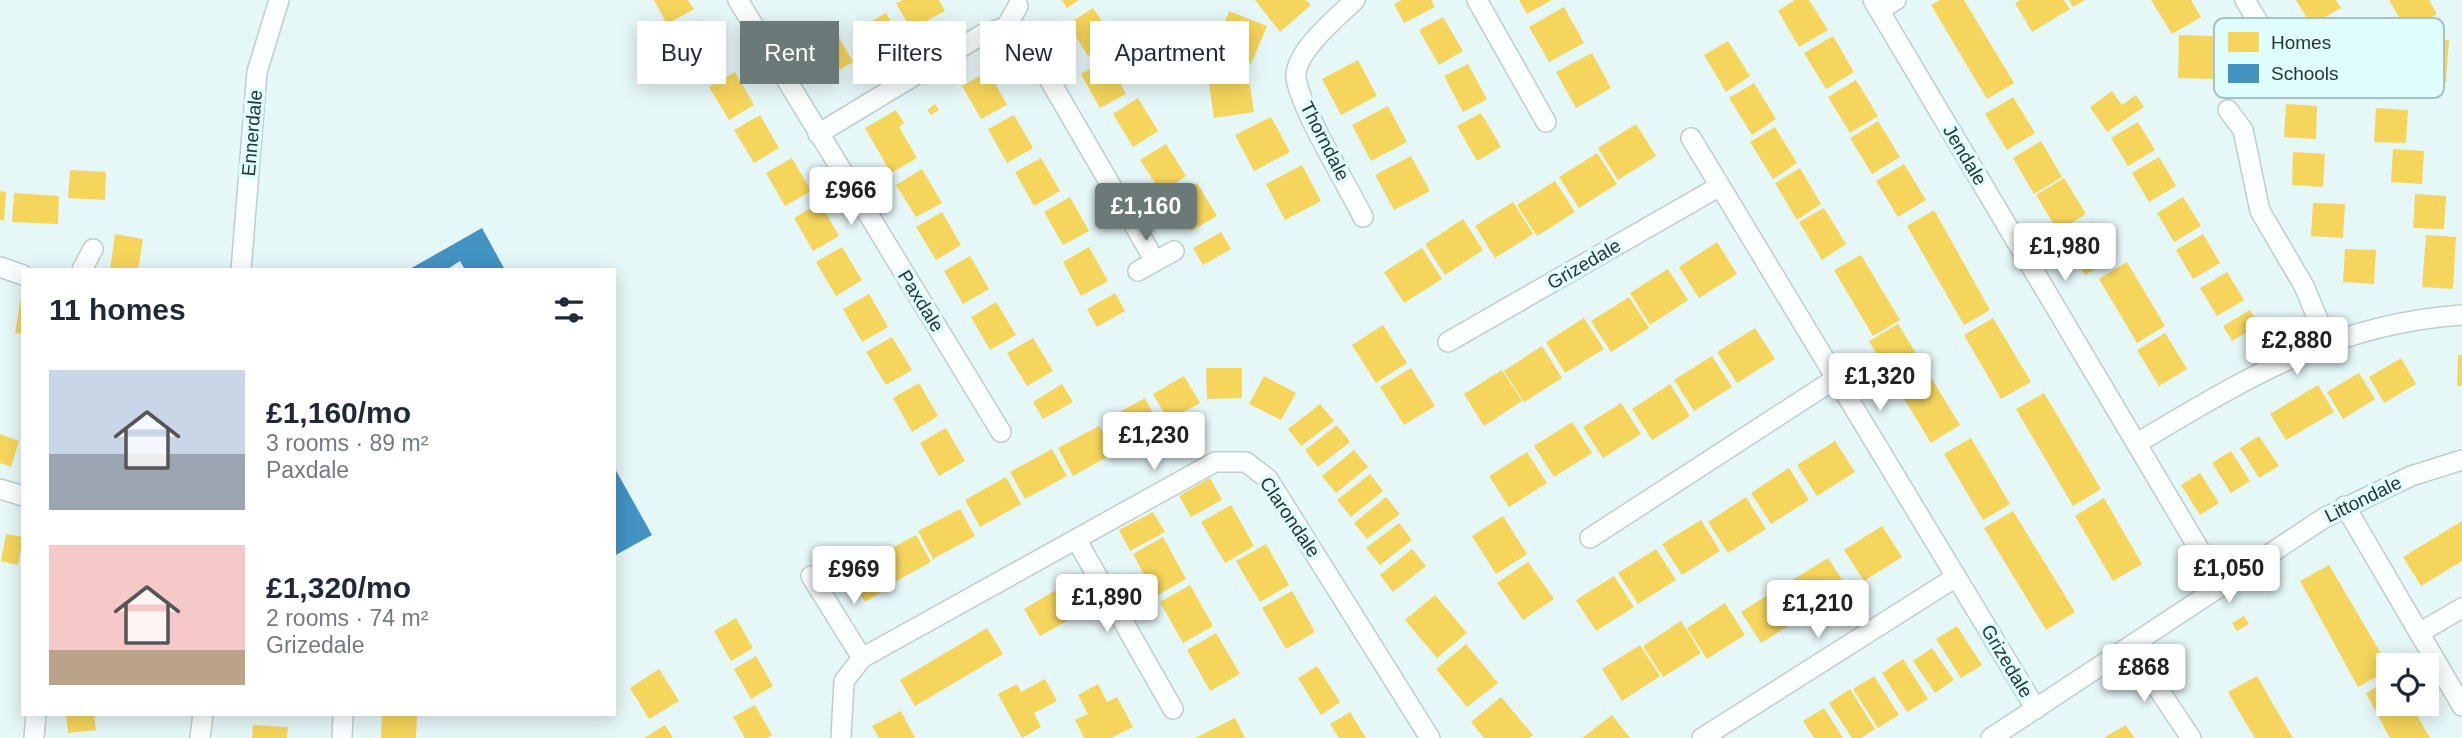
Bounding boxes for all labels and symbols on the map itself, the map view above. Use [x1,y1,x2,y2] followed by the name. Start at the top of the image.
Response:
[2214,18,2444,98] legend
[2271,32,2331,53] text: Homes
[2271,63,2339,84] text: Schools
[238,89,266,177] street label: Ennerdale
[1296,98,1354,184] street label: Thorndale
[1939,121,1991,189] street label: Jendale
[810,168,892,227] pin: £966
[1089,184,1203,243] pin: £1,160
[2008,224,2122,283] pin: £1,980
[1544,235,1624,293] street label: Grizedale
[894,266,948,336] street label: Paxdale
[2240,318,2354,377] pin: £2,880
[1823,354,1937,413] pin: £1,320
[1097,412,1211,472] pin: £1,230
[2321,472,2405,526] street label: Littondale
[1256,473,1324,561] street label: Clarondale
[813,546,895,606] pin: £969
[2172,546,2286,605] pin: £1,050
[1050,574,1164,634] pin: £1,890
[1761,580,1875,640] pin: £1,210
[1977,621,2037,701] street label: Grizedale
[2103,644,2185,704] pin: £868

